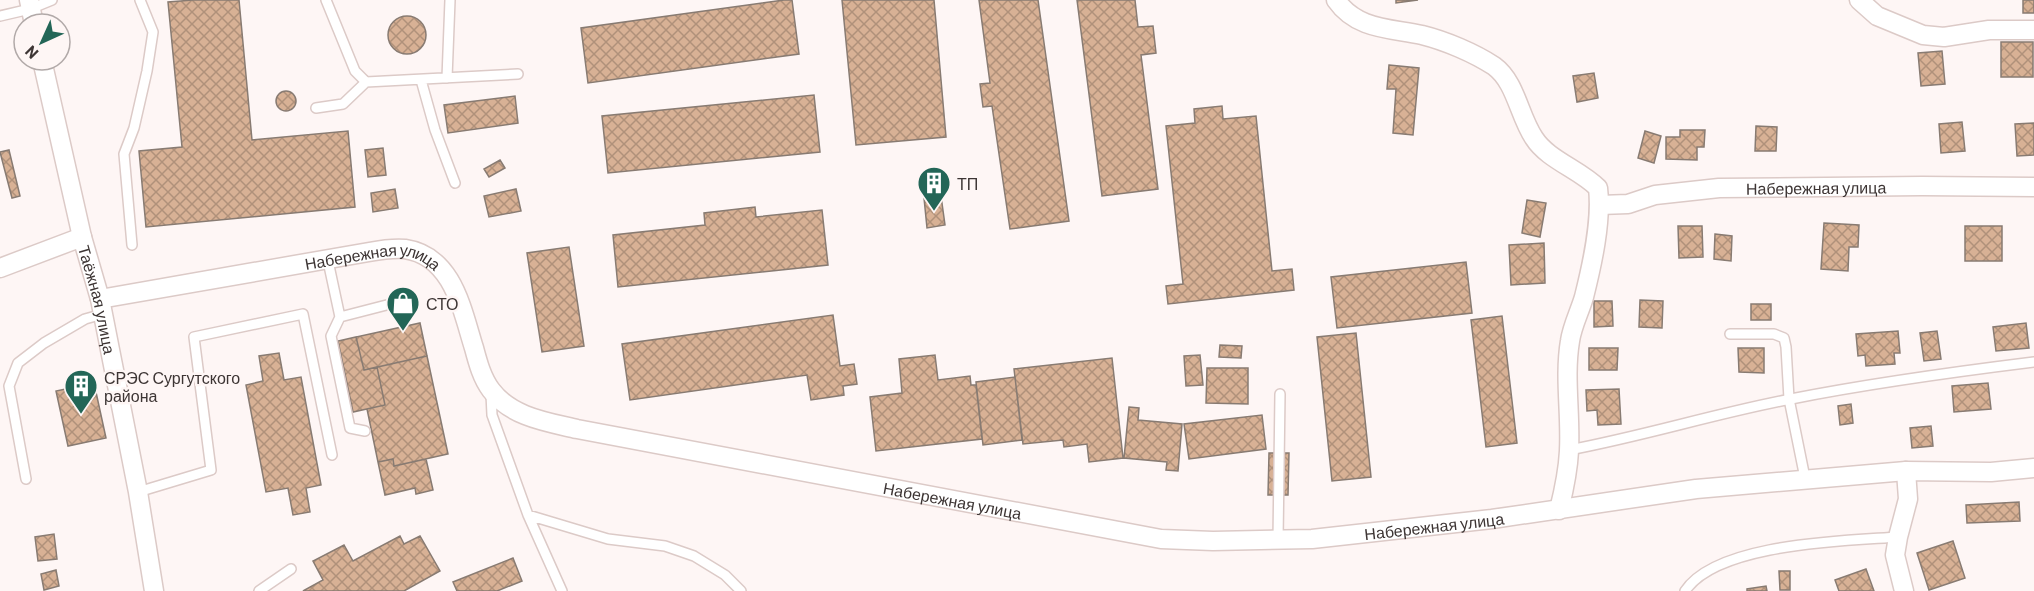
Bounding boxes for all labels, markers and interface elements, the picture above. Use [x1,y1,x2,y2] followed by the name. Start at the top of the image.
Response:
[12,12,72,72] north arrow
[21,42,42,63] text: N
[916,165,952,212] building icon: ТП
[957,174,978,193] place label: ТП
[1746,177,1886,197] street label: Набережная улица
[303,239,446,273] street label: Набережная улица
[75,243,120,355] street label: Таёжная улица
[385,285,421,332] shop icon: СТО
[426,294,459,313] place label: СТО
[63,368,99,415] building icon: СРЭС Сургутского района
[104,368,240,405] place label: СРЭС Сургутского района
[882,477,1023,522] street label: Набережная улица
[1363,508,1505,543] street label: Набережная улица

